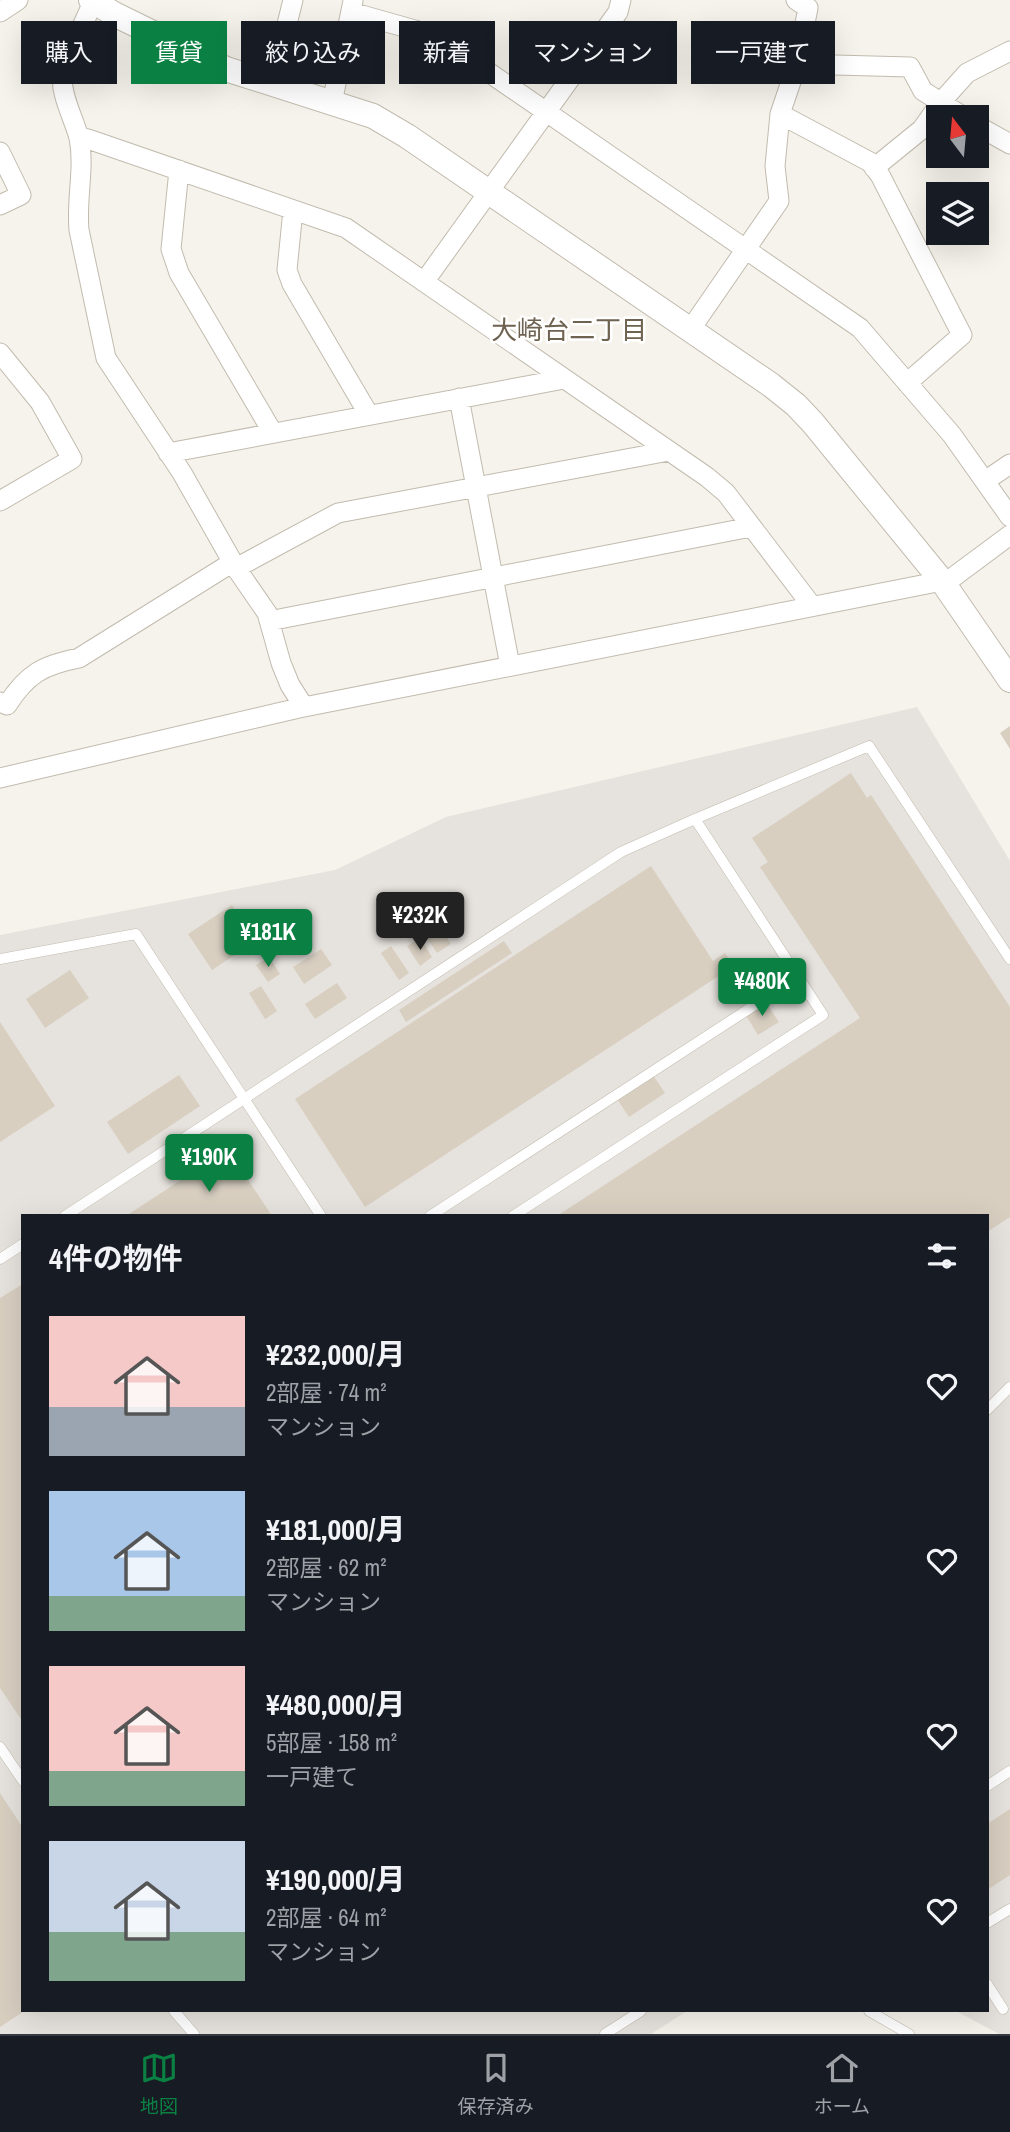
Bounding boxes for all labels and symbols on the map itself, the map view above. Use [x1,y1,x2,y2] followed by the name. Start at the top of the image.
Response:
[926,105,989,168] north arrow
[491,312,647,347] district label: 大崎台二丁目
[371,892,469,952] pin: ¥232K
[219,909,317,969] pin: ¥181K
[713,958,811,1018] pin: ¥480K
[160,1134,258,1194] pin: ¥190K

